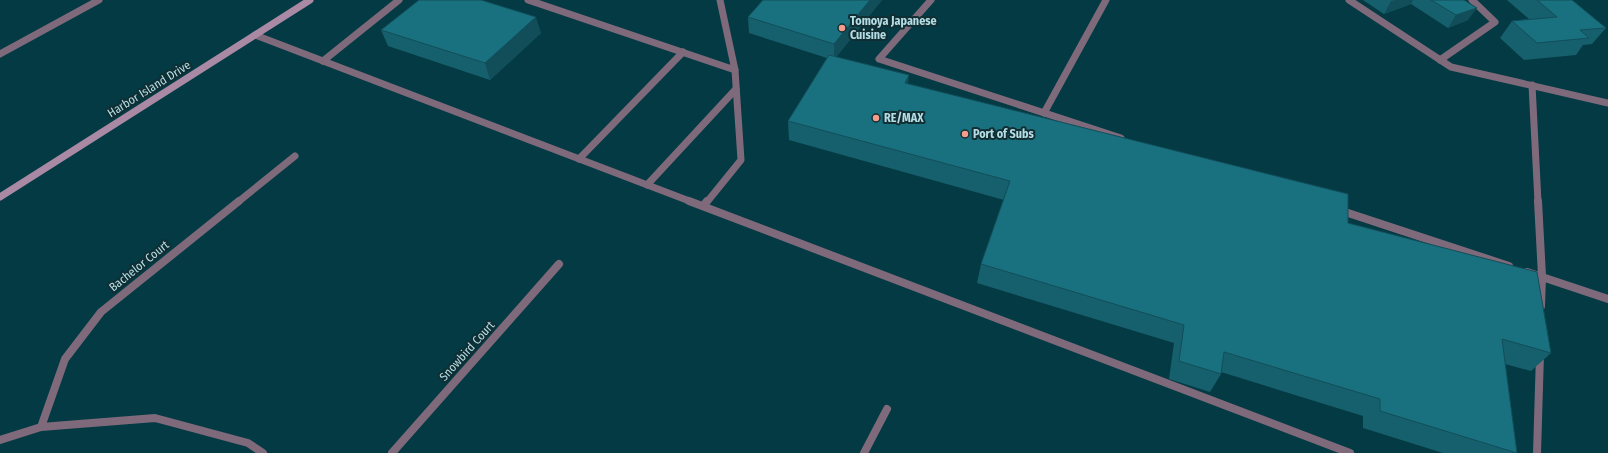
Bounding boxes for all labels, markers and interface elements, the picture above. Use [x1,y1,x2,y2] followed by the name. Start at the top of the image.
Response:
[850,14,937,42] place label: Tomoya Japanese Cuisine
[837,23,847,33] marker: Tomoya Japanese Cuisine
[105,58,193,120] street label: Harbor Island Drive
[884,111,924,125] place label: RE/MAX
[871,113,881,123] marker: RE/MAX
[973,127,1035,141] place label: Port of Subs
[960,129,970,139] marker: Port of Subs
[106,238,172,294] street label: Bachelor Court
[437,318,498,384] street label: Snowbird Court

